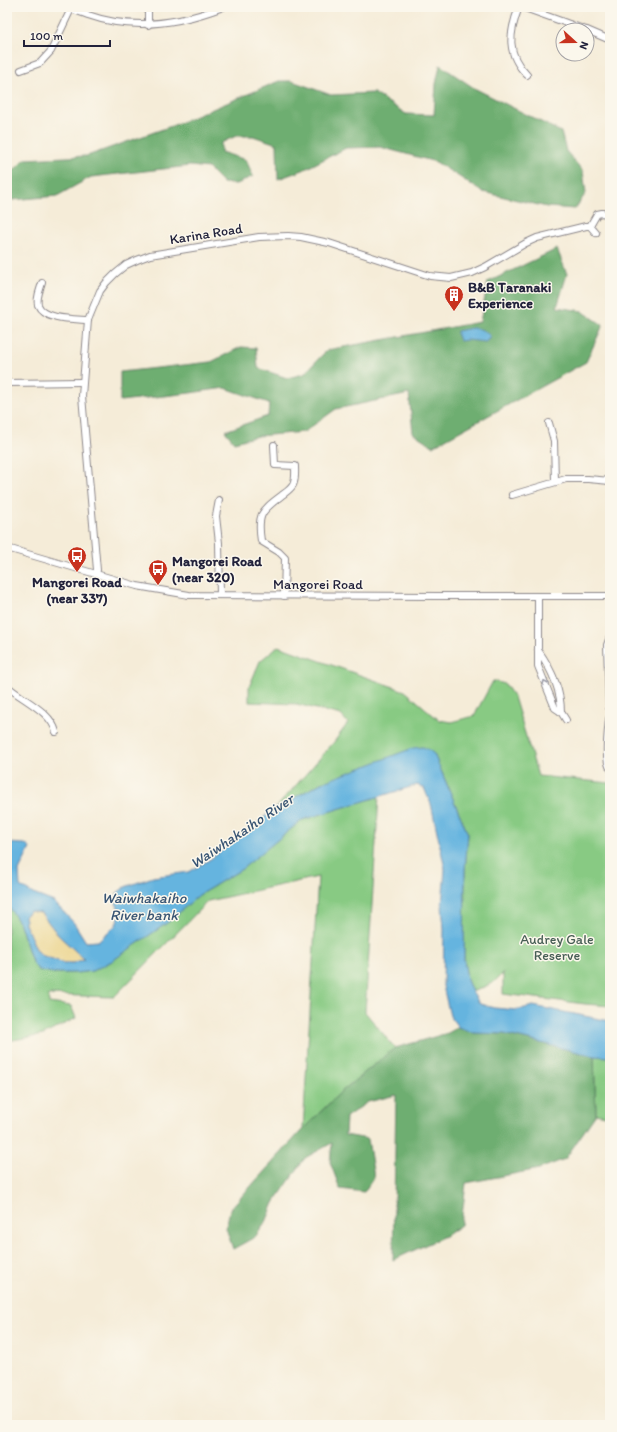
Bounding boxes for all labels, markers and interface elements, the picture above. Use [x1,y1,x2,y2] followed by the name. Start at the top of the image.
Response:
[24,22,110,48] scale bar
[555,22,595,62] north arrow
[30,29,63,43] text: 100 m
[576,40,591,51] text: N
[168,220,244,248] street label: Karina Road
[468,279,551,312] place label: B&B Taranaki Experience
[443,284,465,312] building icon: B&B Taranaki Experience
[66,545,88,573] bus stop icon: Mangorei Road (near 337)
[172,553,262,586] place label: Mangorei Road (near 320)
[147,558,169,586] bus stop icon: Mangorei Road (near 320)
[32,574,122,607] place label: Mangorei Road (near 337)
[273,576,363,593] street label: Mangorei Road
[541,679,549,686] one-way arrow
[187,789,299,872] water label: Waiwhakaiho River
[102,889,187,924] water label: Waiwhakaiho River bank
[520,931,594,964] park label: Audrey Gale Reserve

